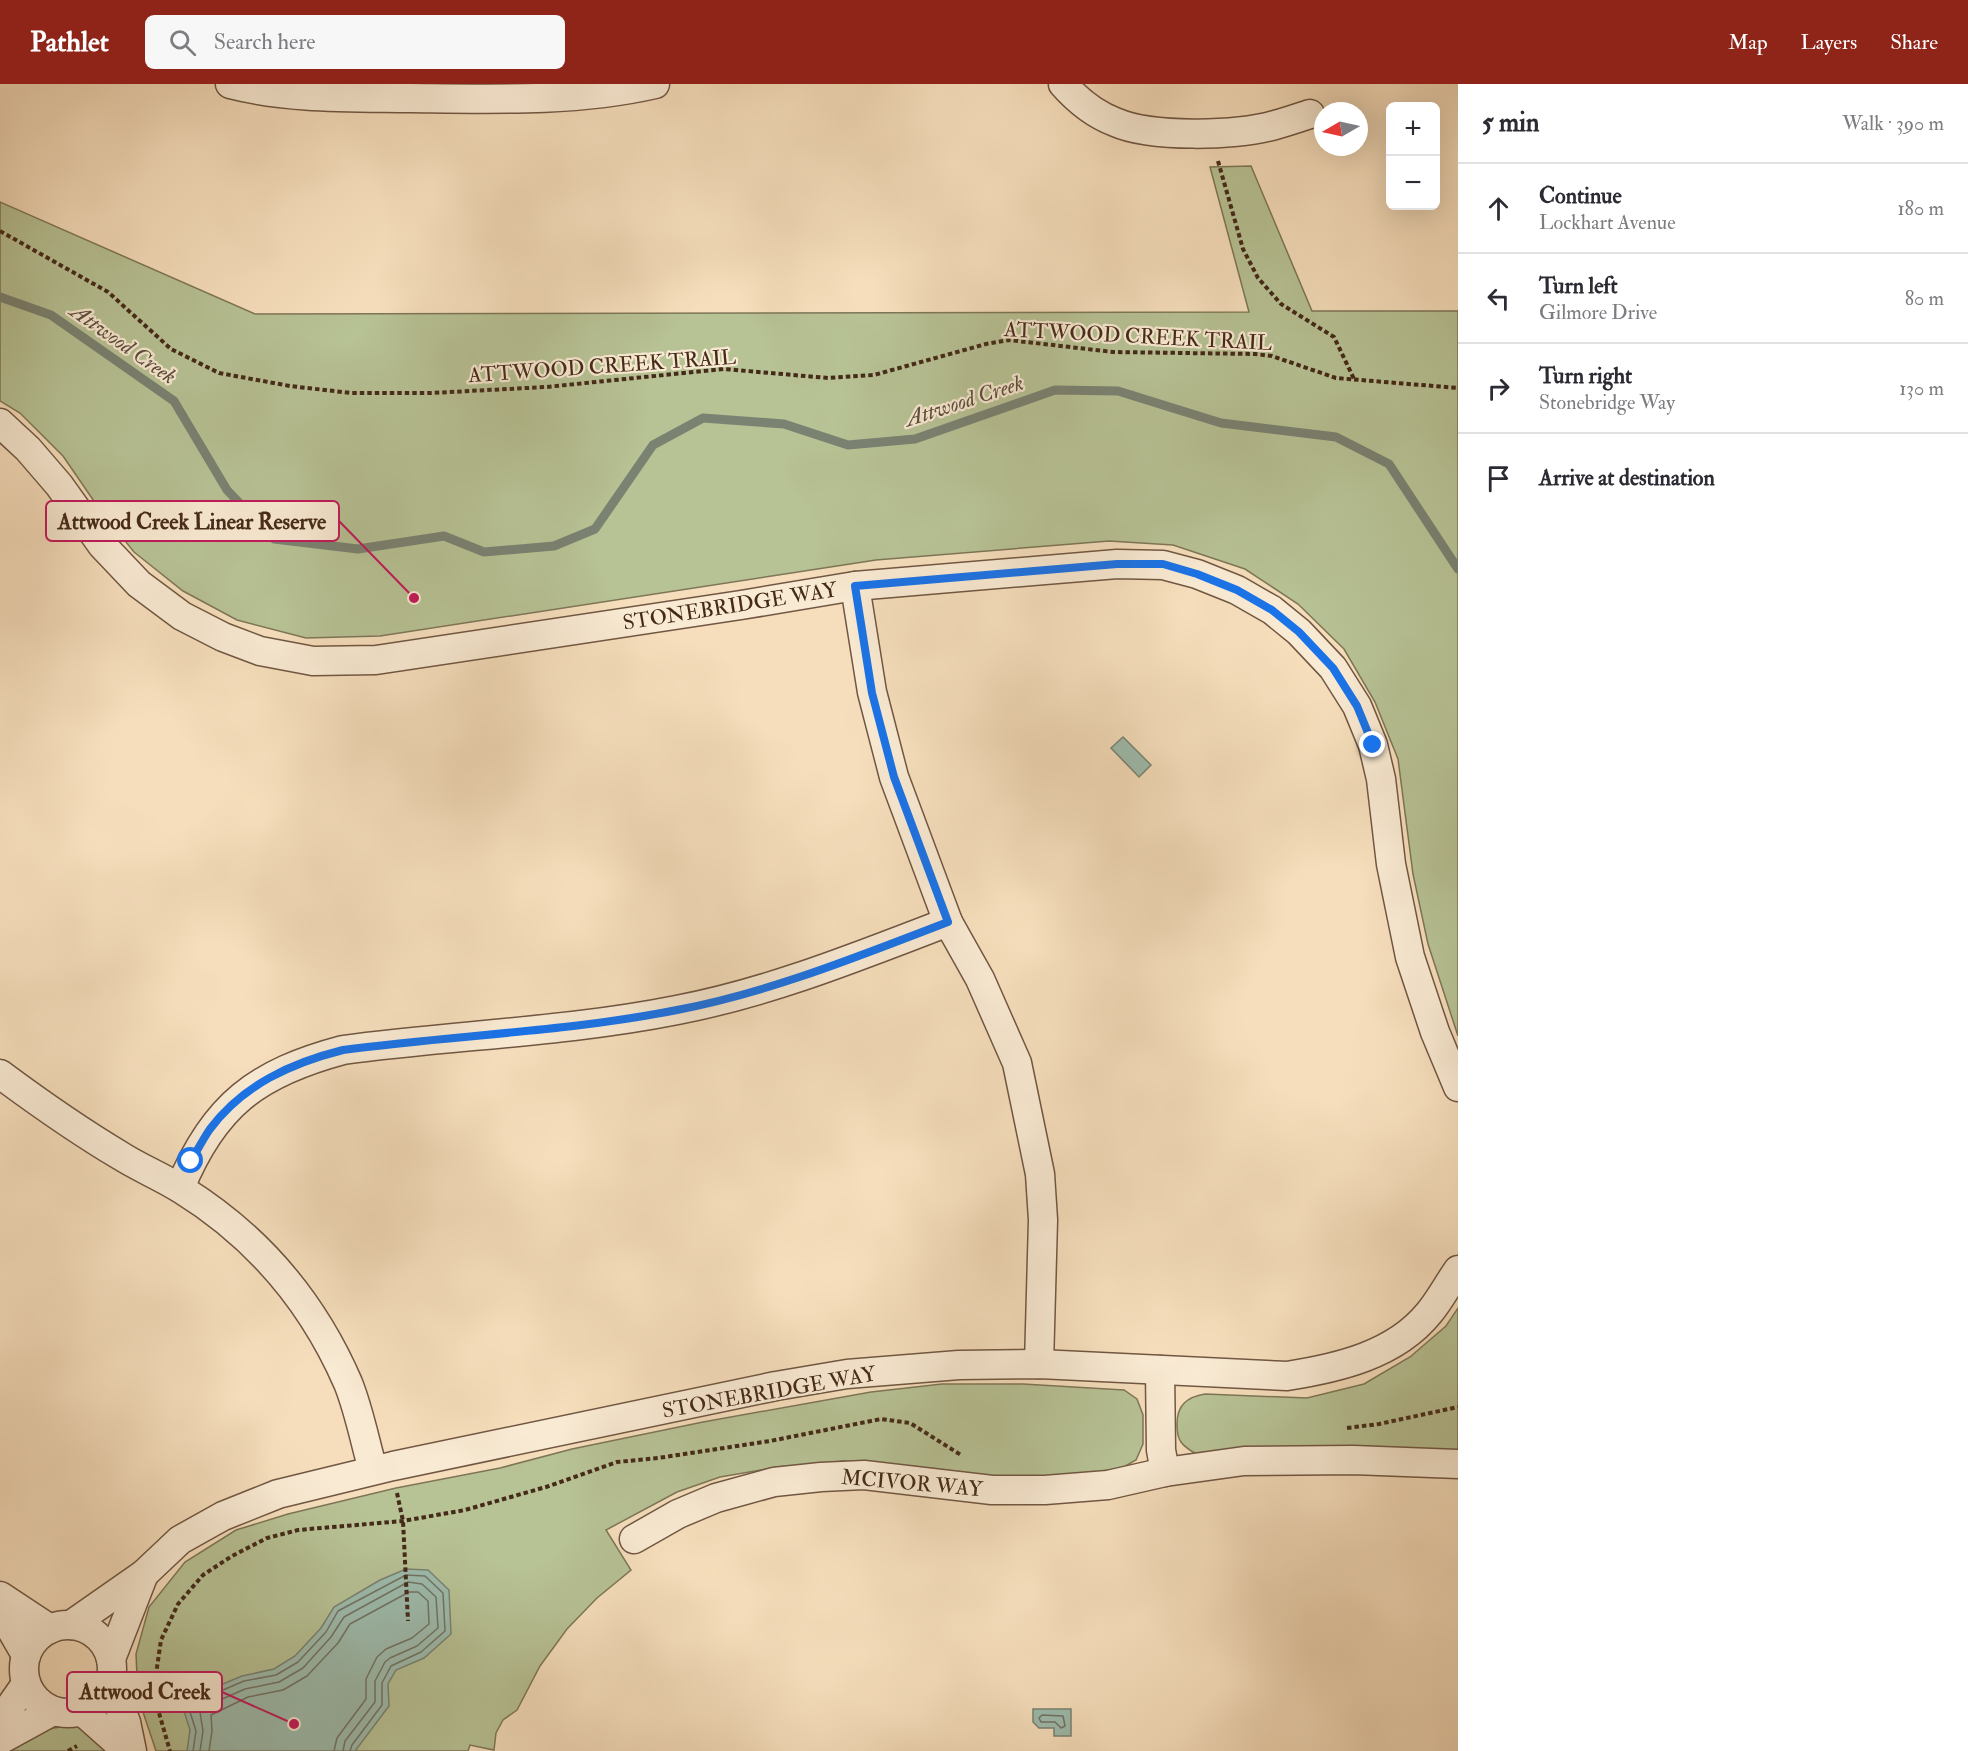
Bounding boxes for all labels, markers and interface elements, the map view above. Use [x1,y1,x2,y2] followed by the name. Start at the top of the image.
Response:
[145,15,565,69] search box
[30,25,109,60] text: Pathlet
[166,26,199,59] icon: search
[214,28,316,56] text: Search here
[1728,29,1768,56] text: Map
[1801,29,1857,56] text: Layers
[1890,29,1938,56] text: Share
[1314,102,1368,156] north arrow
[1386,102,1440,210] map controls
[1386,102,1440,156] button: +
[1482,107,1539,139] text: 5 min
[1842,111,1944,136] text: Walk · 390 m
[1386,156,1440,210] button: −
[1539,182,1622,210] text: Continue
[1482,192,1515,225] icon: ahead
[1897,196,1944,221] text: 180 m
[1539,210,1676,235] text: Lockhart Avenue
[1539,272,1618,300] text: Turn left
[1482,282,1515,315] icon: left
[1905,286,1944,311] text: 80 m
[63,296,182,391] water label: Attwood Creek
[1539,300,1657,325] text: Gilmore Drive
[1002,316,1273,357] street label: ATTWOOD CREEK TRAIL
[466,344,737,389] street label: ATTWOOD CREEK TRAIL
[1539,362,1632,390] text: Turn right
[900,369,1027,434] water label: Attwood Creek
[1482,372,1515,405] icon: right
[1899,376,1944,401] text: 130 m
[1539,390,1675,415] text: Stonebridge Way
[1482,462,1515,495] icon: arrive
[1539,464,1715,492] text: Arrive at destination
[46,501,339,541] callout: Attwood Creek Linear Reserve
[57,508,327,536] text: Attwood Creek Linear Reserve
[621,576,840,637] street label: STONEBRIDGE WAY
[1359,731,1385,757] route end
[177,1147,203,1173] route start
[660,1360,879,1425] street label: STONEBRIDGE WAY
[840,1464,984,1503] street label: MCIVOR WAY
[67,1672,222,1712] callout: Attwood Creek
[78,1678,211,1706] text: Attwood Creek

